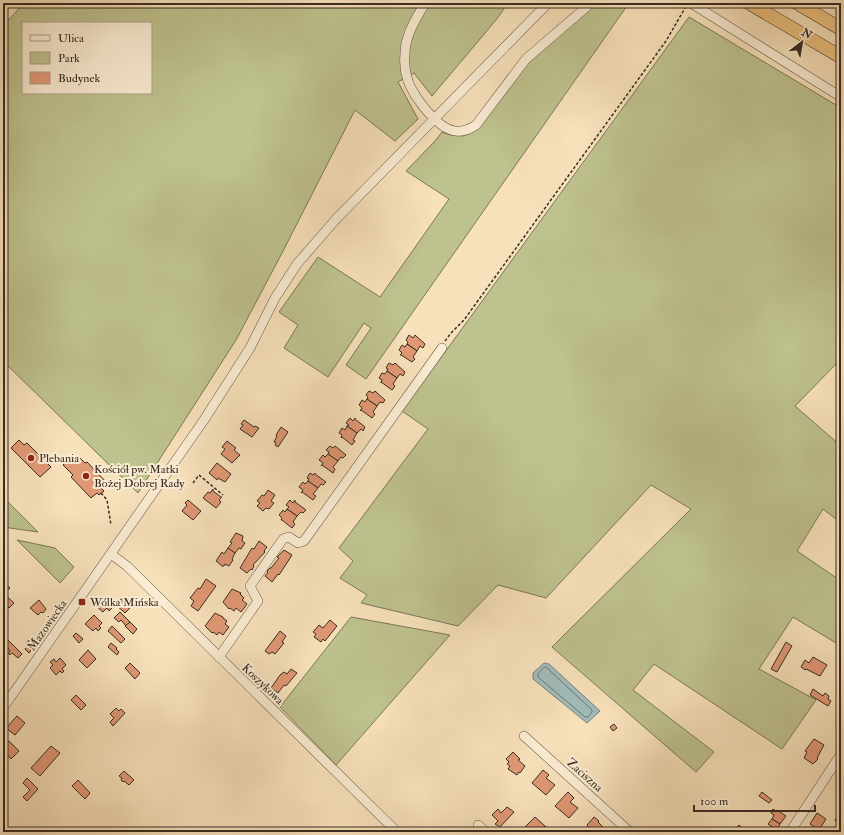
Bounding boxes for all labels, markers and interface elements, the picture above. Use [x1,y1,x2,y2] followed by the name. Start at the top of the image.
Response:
[22,22,152,94] legend
[782,22,822,62] north arrow
[798,25,815,43] text: N
[58,31,85,46] text: Ulica
[58,51,80,66] text: Park
[58,71,100,86] text: Budynek
[39,451,80,466] place label: Plebania
[26,453,36,463] marker: Plebania
[94,462,185,491] place label: Kościół pw. Matki Bożej Dobrej Rady
[81,471,91,481] marker: Kościół pw. Matki Bożej Dobrej Rady
[89,595,160,610] place label: Wólka Mińska
[24,596,71,654] street label: Mazowiecka
[77,597,87,607] marker: Wólka Mińska
[238,661,288,709] street label: Koszykowa
[564,755,606,796] street label: Zaciszna
[694,787,815,813] scale bar
[700,794,729,809] text: 100 m

